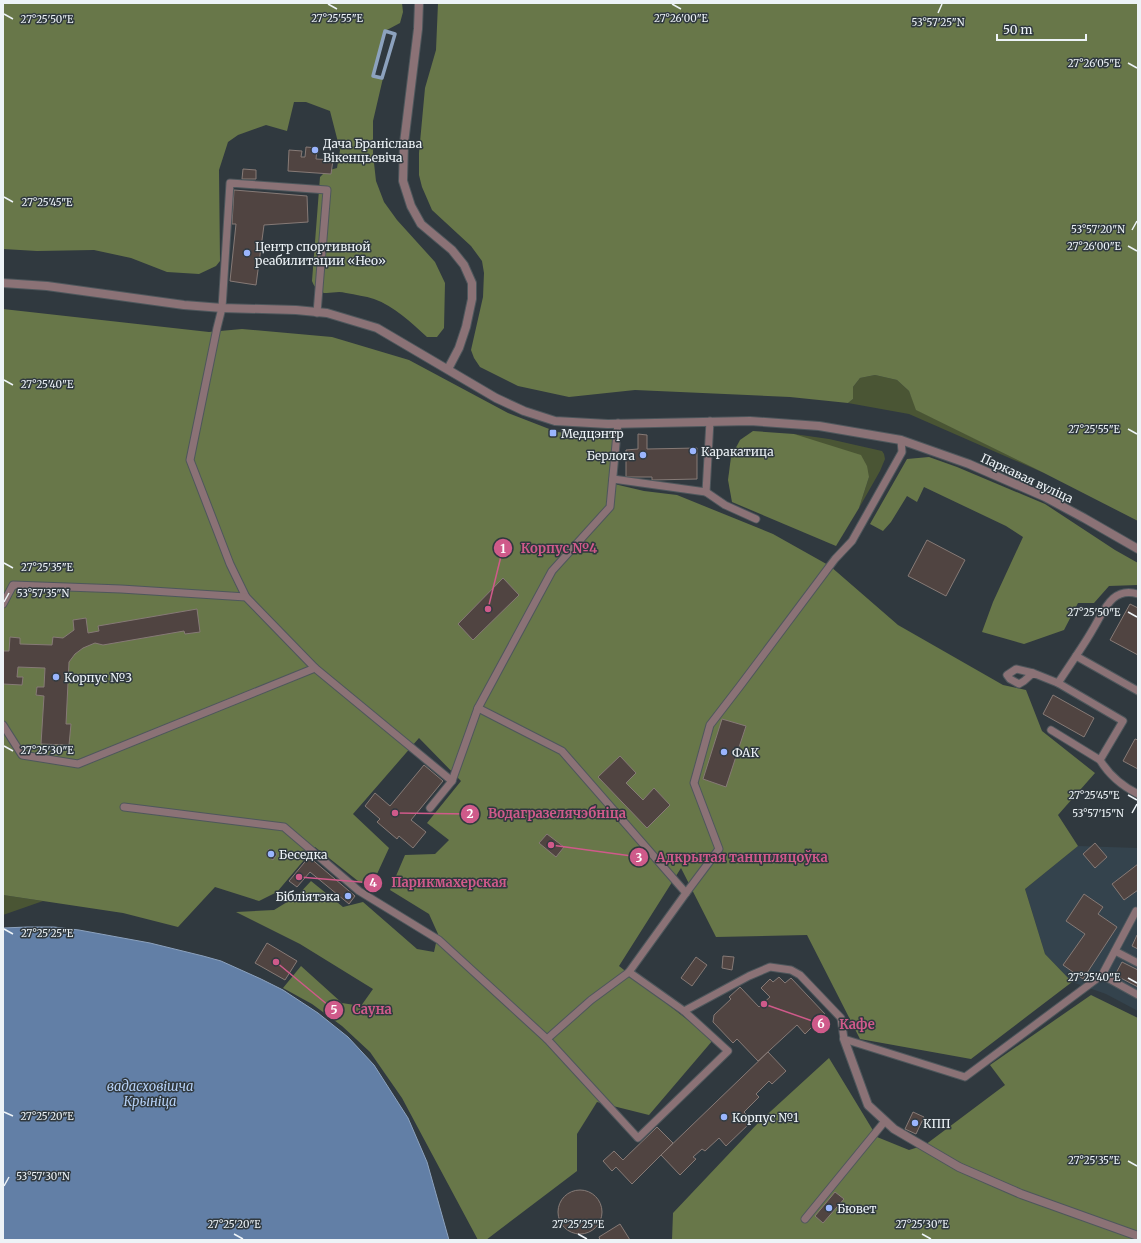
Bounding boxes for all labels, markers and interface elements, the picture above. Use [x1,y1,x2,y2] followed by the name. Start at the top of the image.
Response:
[311,12,364,25] text: 27°25'55"E
[654,12,709,25] text: 27°26'00"E
[21,13,74,26] text: 27°25'50"E
[912,16,965,29] text: 53°57'25"N
[997,16,1086,42] scale bar
[1003,22,1032,37] text: 50 m
[1068,57,1121,70] text: 27°26'05"E
[323,136,423,165] place label: Дача Браніслава Вікенцьевіча
[310,145,320,155] marker: Дача Браніслава Вікенцьевіча
[22,196,73,209] text: 27°25'45"E
[1071,223,1125,236] text: 53°57'20"N
[255,239,386,268] place label: Центр спортивной реабилитации «Нео»
[1067,240,1122,253] text: 27°26'00"E
[242,248,252,258] marker: Центр спортивной реабилитации «Нео»
[21,378,74,391] text: 27°25'40"E
[1068,423,1121,436] text: 27°25'55"E
[561,426,624,441] place label: Медцэнтр
[548,428,558,438] marker: Медцэнтр
[701,444,774,459] place label: Каракатица
[688,446,698,456] marker: Каракатица
[587,448,636,463] place label: Берлога
[638,450,648,460] marker: Берлога
[978,450,1076,506] street label: Паркавая вуліца
[493,536,605,561] callout: Корпус №4
[521,540,598,557] text: Корпус №4
[500,541,506,556] text: 1
[21,561,74,574] text: 27°25'35"E
[17,587,69,600] text: 53°57'35"N
[1068,606,1121,619] text: 27°25'50"E
[64,670,132,685] place label: Корпус №3
[51,672,61,682] marker: Корпус №3
[20,744,74,757] text: 27°25'30"E
[732,745,759,760] place label: ФАК
[719,747,729,757] marker: ФАК
[1069,789,1120,802] text: 27°25'45"E
[460,801,634,826] callout: Водагразелячэбніца
[488,805,626,822] text: Водагразелячэбніца
[466,806,474,821] text: 2
[1072,807,1124,820] text: 53°57'15"N
[629,845,836,870] callout: Адкрытая танцпляцоўка
[279,847,328,862] place label: Беседка
[266,849,276,859] marker: Беседка
[655,849,828,866] text: Адкрытая танцпляцоўка
[636,850,643,865] text: 3
[363,870,514,895] callout: Парикмахерская
[391,874,507,891] text: Парикмахерская
[369,875,377,890] text: 4
[275,889,341,904] place label: Бібліятэка
[343,891,353,901] marker: Бібліятэка
[21,927,74,940] text: 27°25'25"E
[1068,971,1121,984] text: 27°25'40"E
[324,997,400,1022] callout: Сауна
[352,1001,392,1018] text: Сауна
[330,1002,338,1017] text: 5
[811,1012,883,1037] callout: Кафе
[817,1016,825,1031] text: 6
[839,1016,875,1033] text: Кафе
[107,1078,193,1110] water label: вадасховішча Крыніца
[20,1110,74,1123] text: 27°25'20"E
[732,1110,799,1125] place label: Корпус №1
[719,1112,729,1122] marker: Корпус №1
[923,1116,951,1131] place label: КПП
[910,1118,920,1128] marker: КПП
[1068,1154,1121,1167] text: 27°25'35"E
[16,1170,70,1183] text: 53°57'30"N
[837,1201,877,1216] place label: Бювет
[824,1203,834,1213] marker: Бювет
[207,1218,261,1231] text: 27°25'20"E
[552,1218,605,1231] text: 27°25'25"E
[895,1218,949,1231] text: 27°25'30"E

